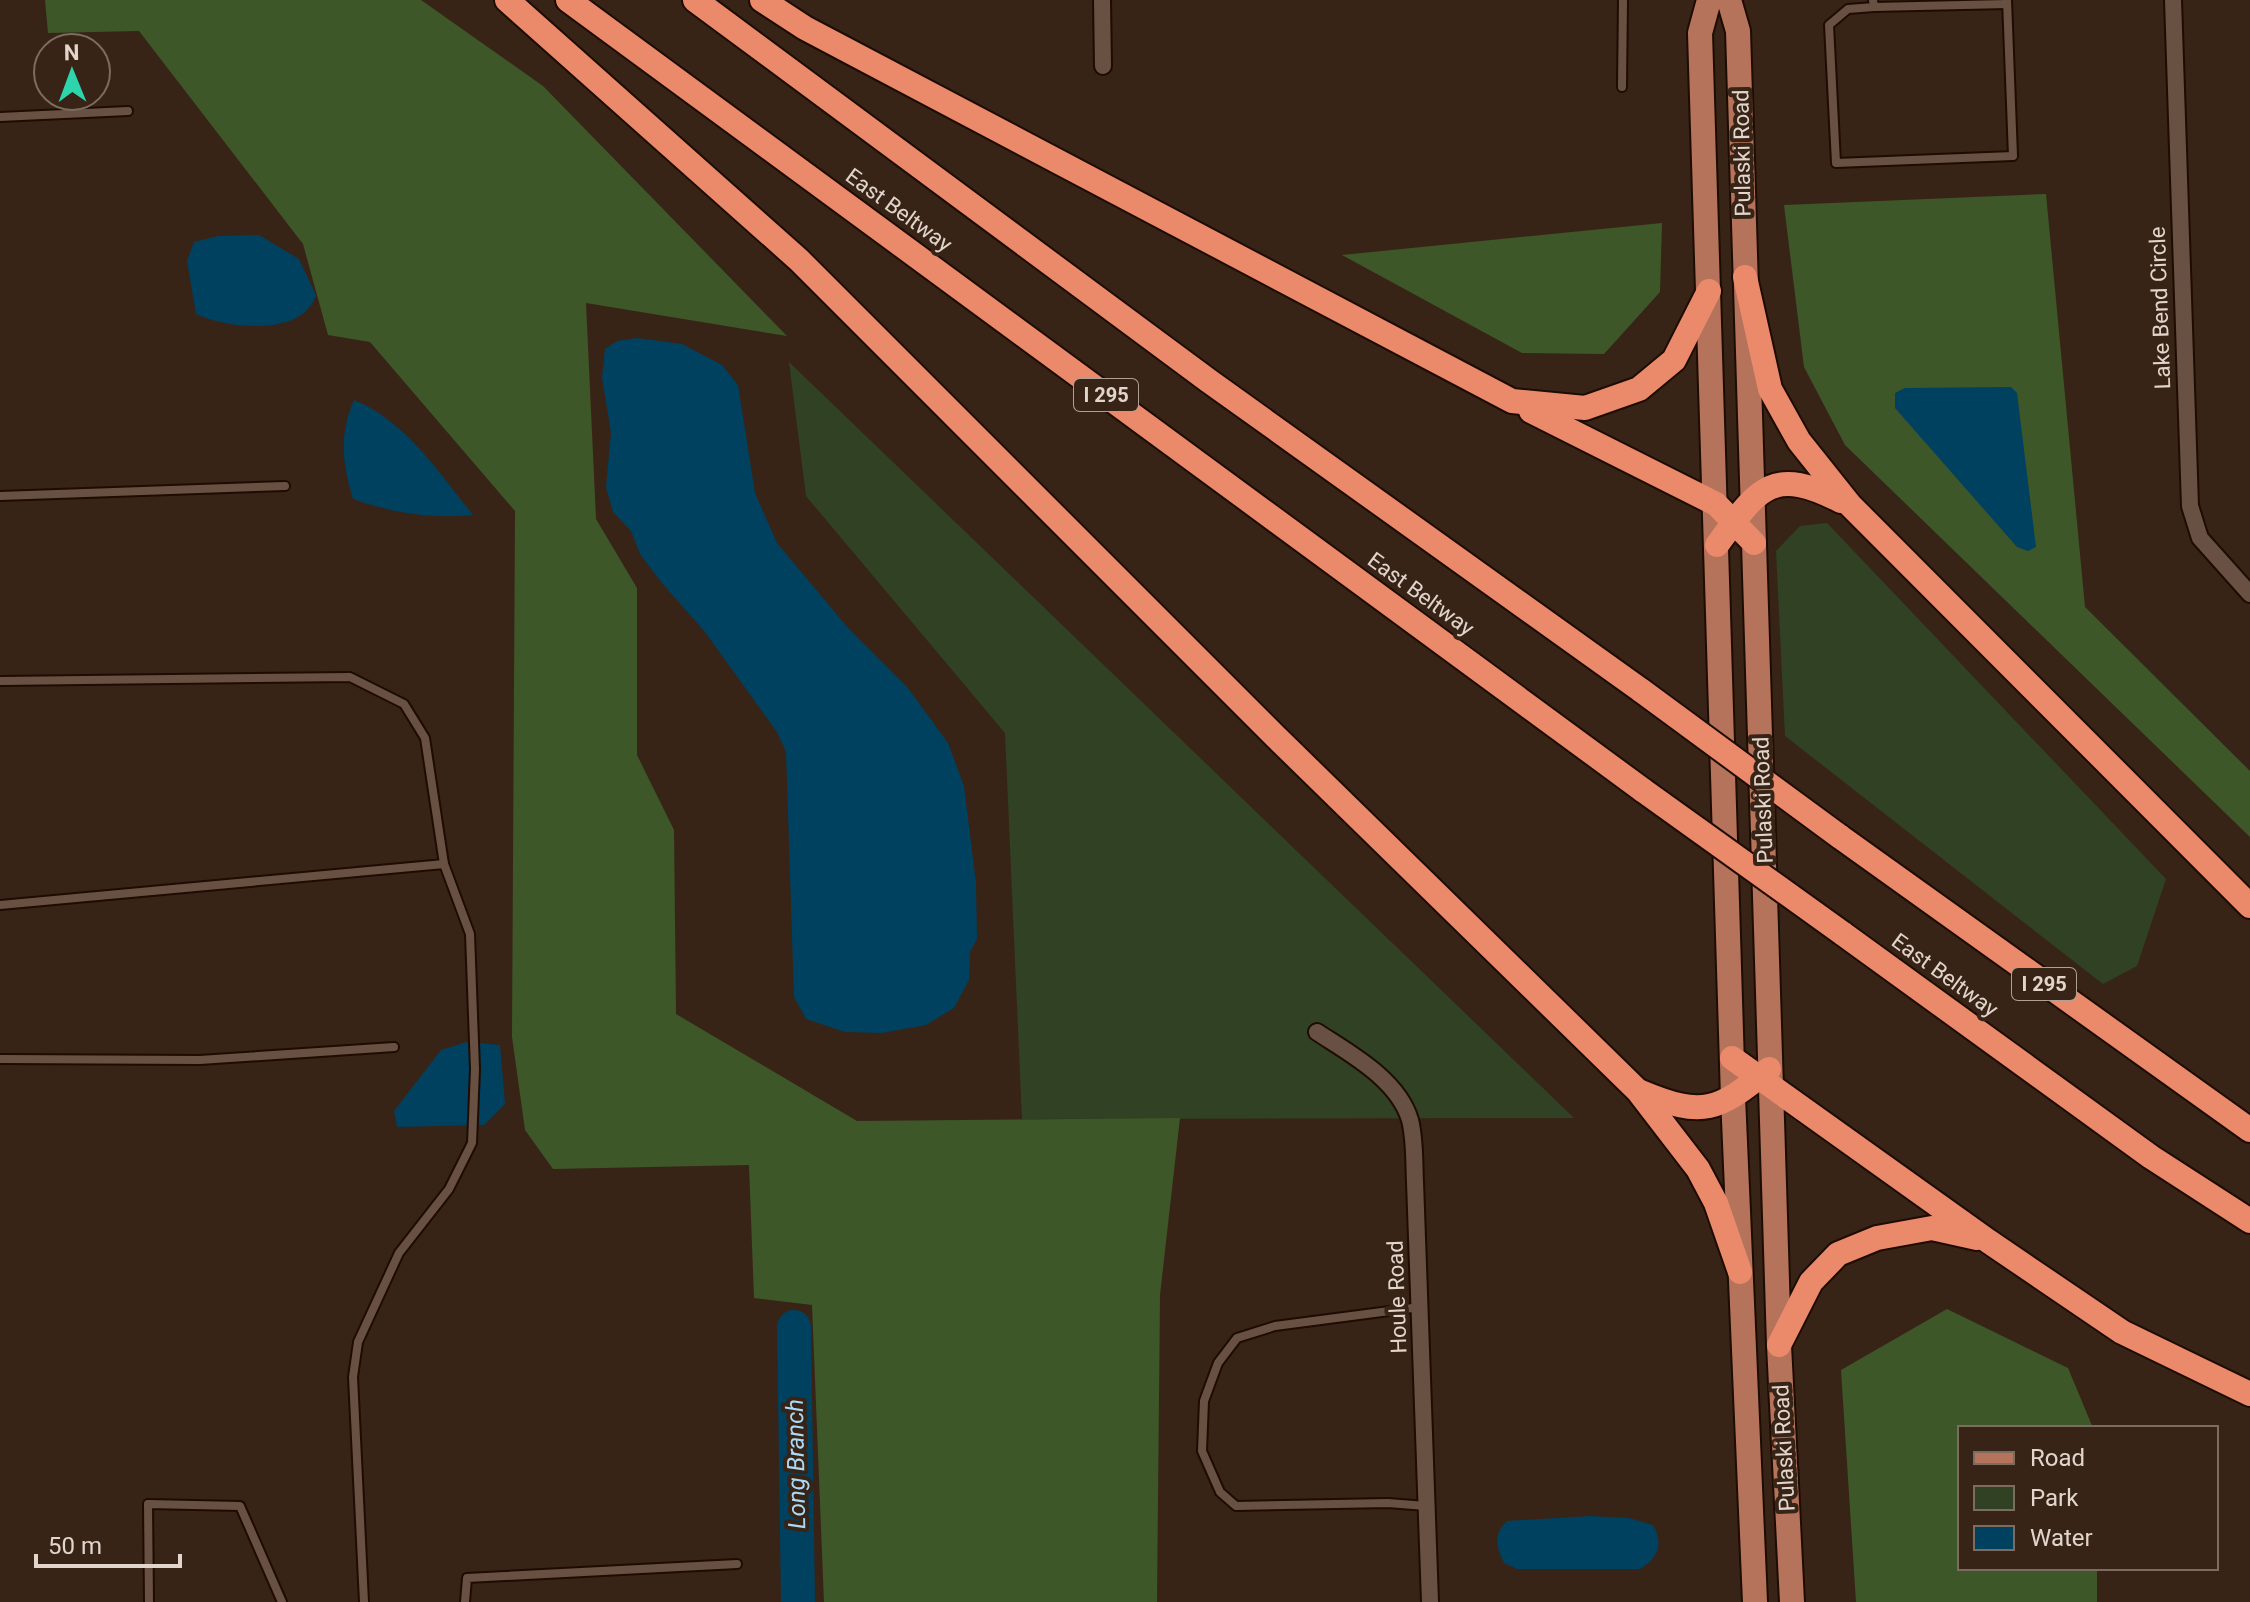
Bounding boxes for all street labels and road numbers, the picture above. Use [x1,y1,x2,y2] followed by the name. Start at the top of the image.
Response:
[1728,89,1756,217] street label: Pulaski Road
[841,163,957,257] street label: East Beltway
[2145,226,2175,390] street label: Lake Bend Circle
[1074,379,1138,411] road number: I 295
[1363,547,1479,641] street label: East Beltway
[1748,736,1778,864] street label: Pulaski Road
[1887,928,2003,1022] street label: East Beltway
[2012,968,2076,1000] road number: I 295
[1383,1240,1411,1354] street label: Houle Road
[1768,1384,1800,1512] street label: Pulaski Road

